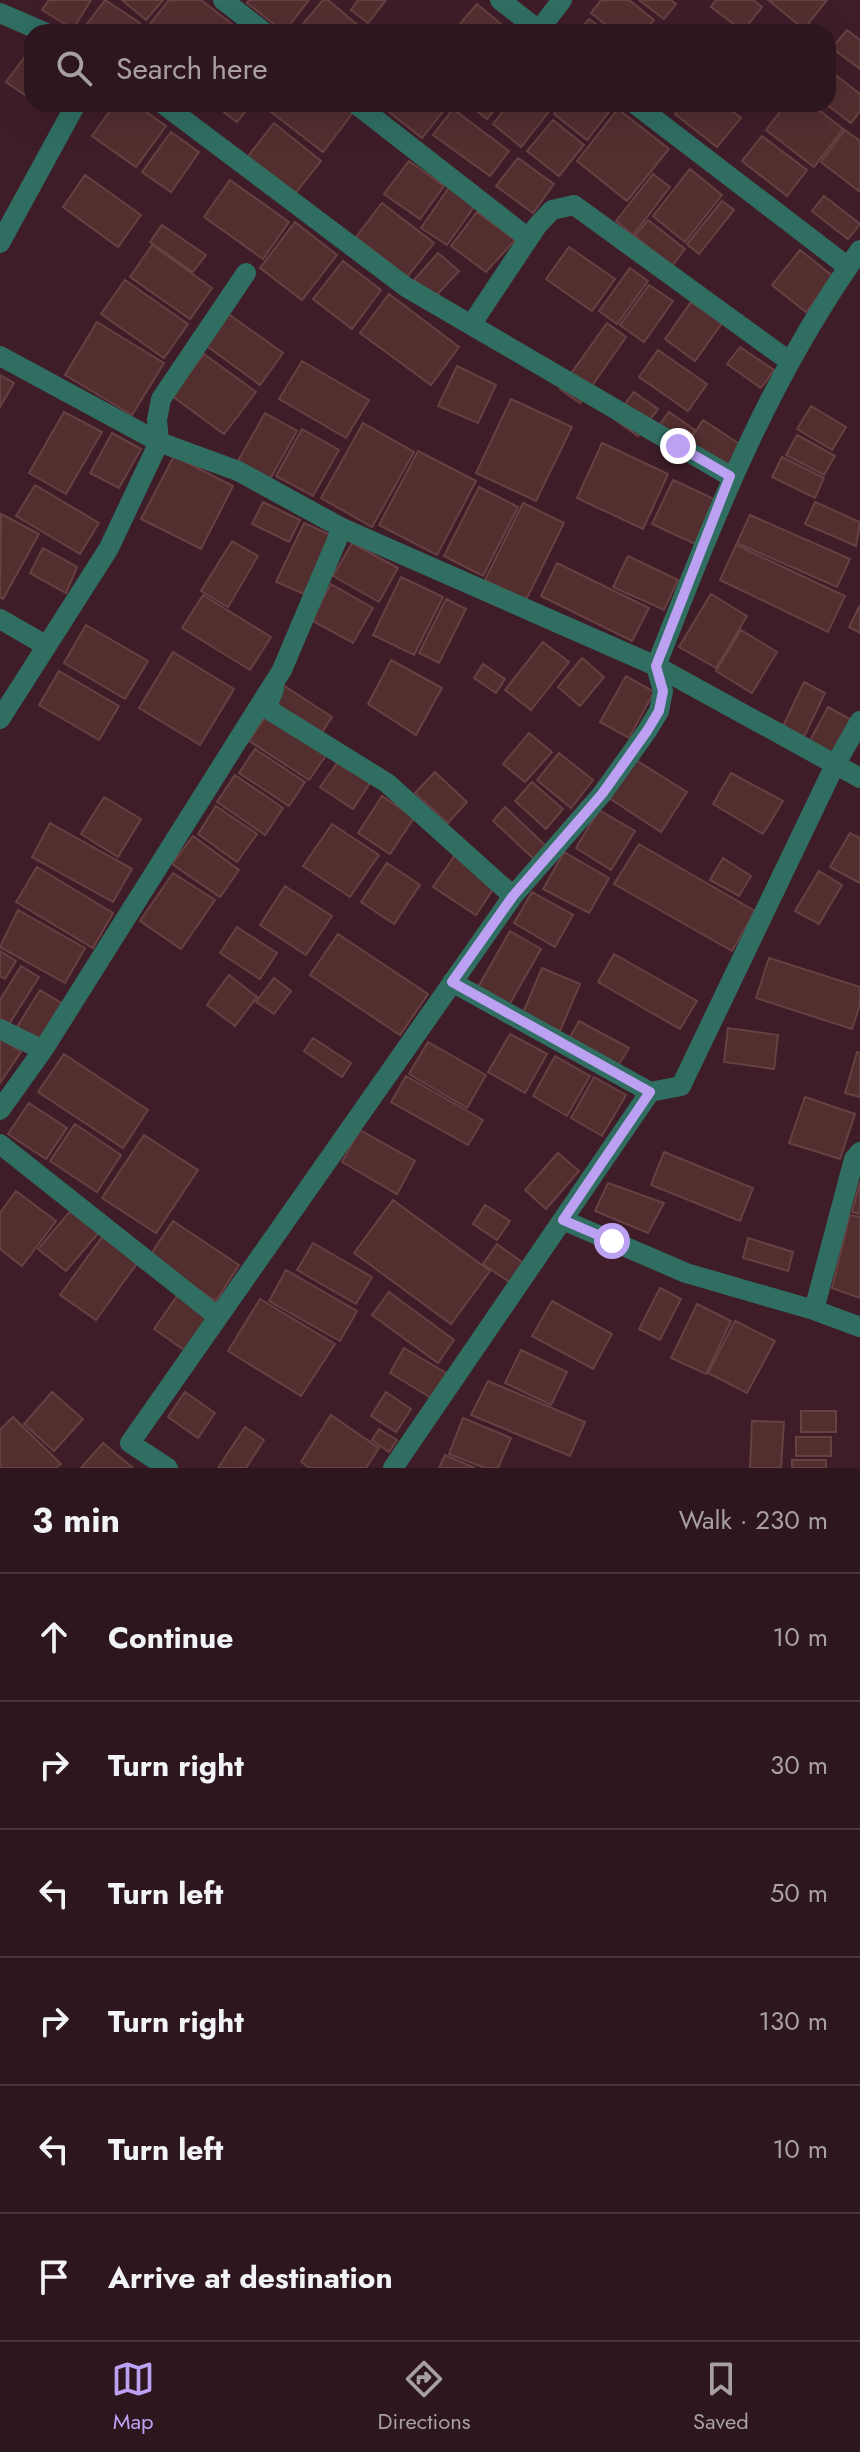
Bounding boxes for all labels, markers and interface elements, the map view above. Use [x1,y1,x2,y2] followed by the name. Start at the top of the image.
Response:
[24,24,836,112] search box
[52,46,96,90] icon: search
[116,47,268,90] text: Search here
[660,428,696,464] route end
[594,1223,630,1259] route start
[32,1496,120,1545] text: 3 min
[679,1501,828,1539] text: Walk · 230 m
[32,1615,76,1659] icon: ahead
[108,1616,234,1659] text: Continue
[773,1618,828,1656] text: 10 m
[32,1743,76,1787] icon: right
[108,1744,244,1787] text: Turn right
[770,1746,828,1784] text: 30 m
[32,1871,76,1915] icon: left
[108,1872,223,1915] text: Turn left
[770,1874,828,1912] text: 50 m
[32,1999,76,2043] icon: right
[108,2000,244,2043] text: Turn right
[758,2002,828,2040] text: 130 m
[32,2127,76,2171] icon: left
[108,2128,223,2171] text: Turn left
[773,2130,828,2168] text: 10 m
[32,2255,76,2299] icon: arrive
[108,2256,393,2299] text: Arrive at destination
[111,2357,155,2437] tab: Map
[378,2357,471,2437] tab: Directions
[693,2357,749,2437] tab: Saved

